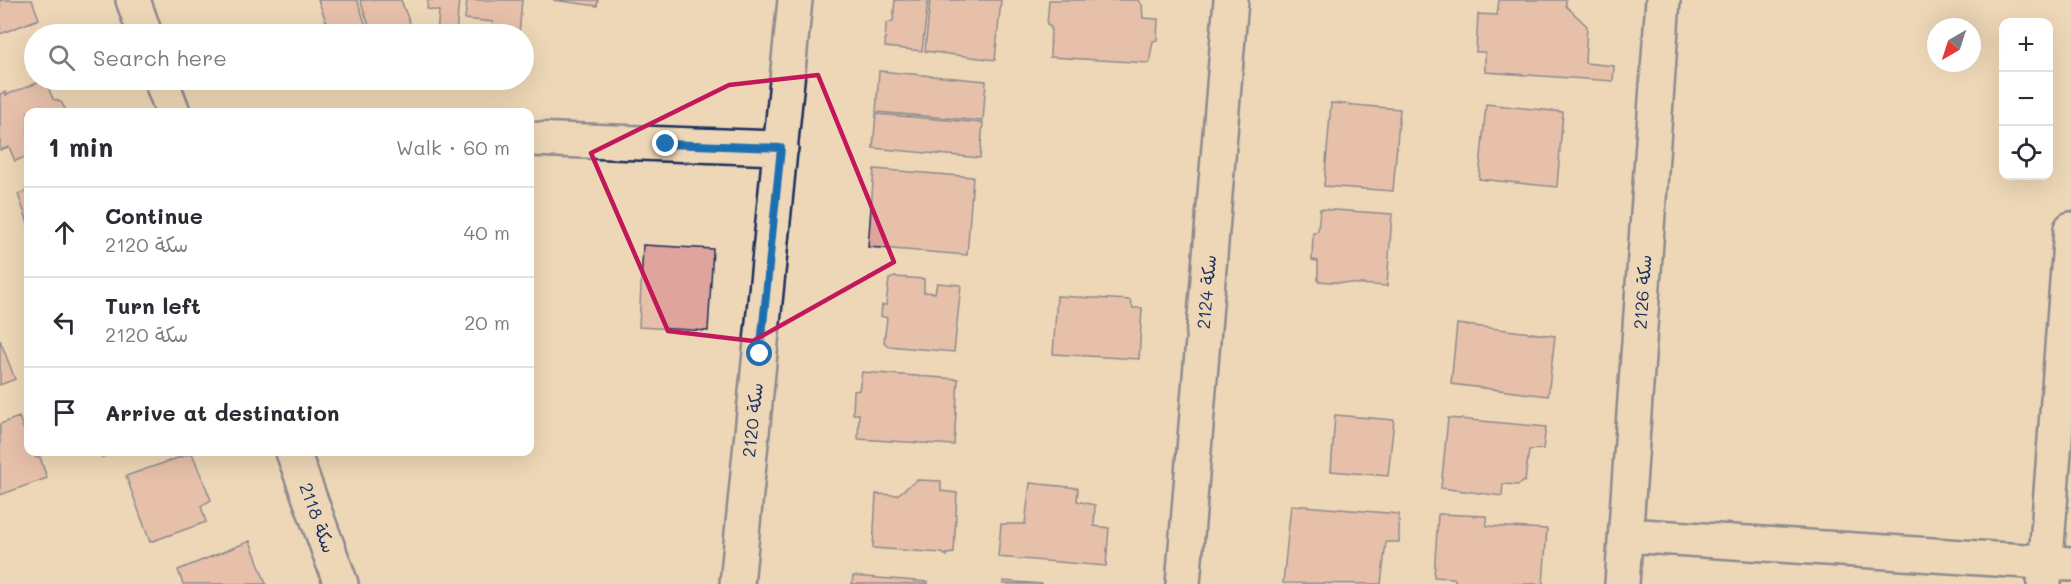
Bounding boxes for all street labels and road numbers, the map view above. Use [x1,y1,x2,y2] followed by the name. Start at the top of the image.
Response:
[1191,254,1221,330] street label: سكة 2124
[1627,254,1657,330] street label: سكة 2126
[736,381,768,458] street label: سكة 2120
[294,479,342,556] street label: سكة 2118

